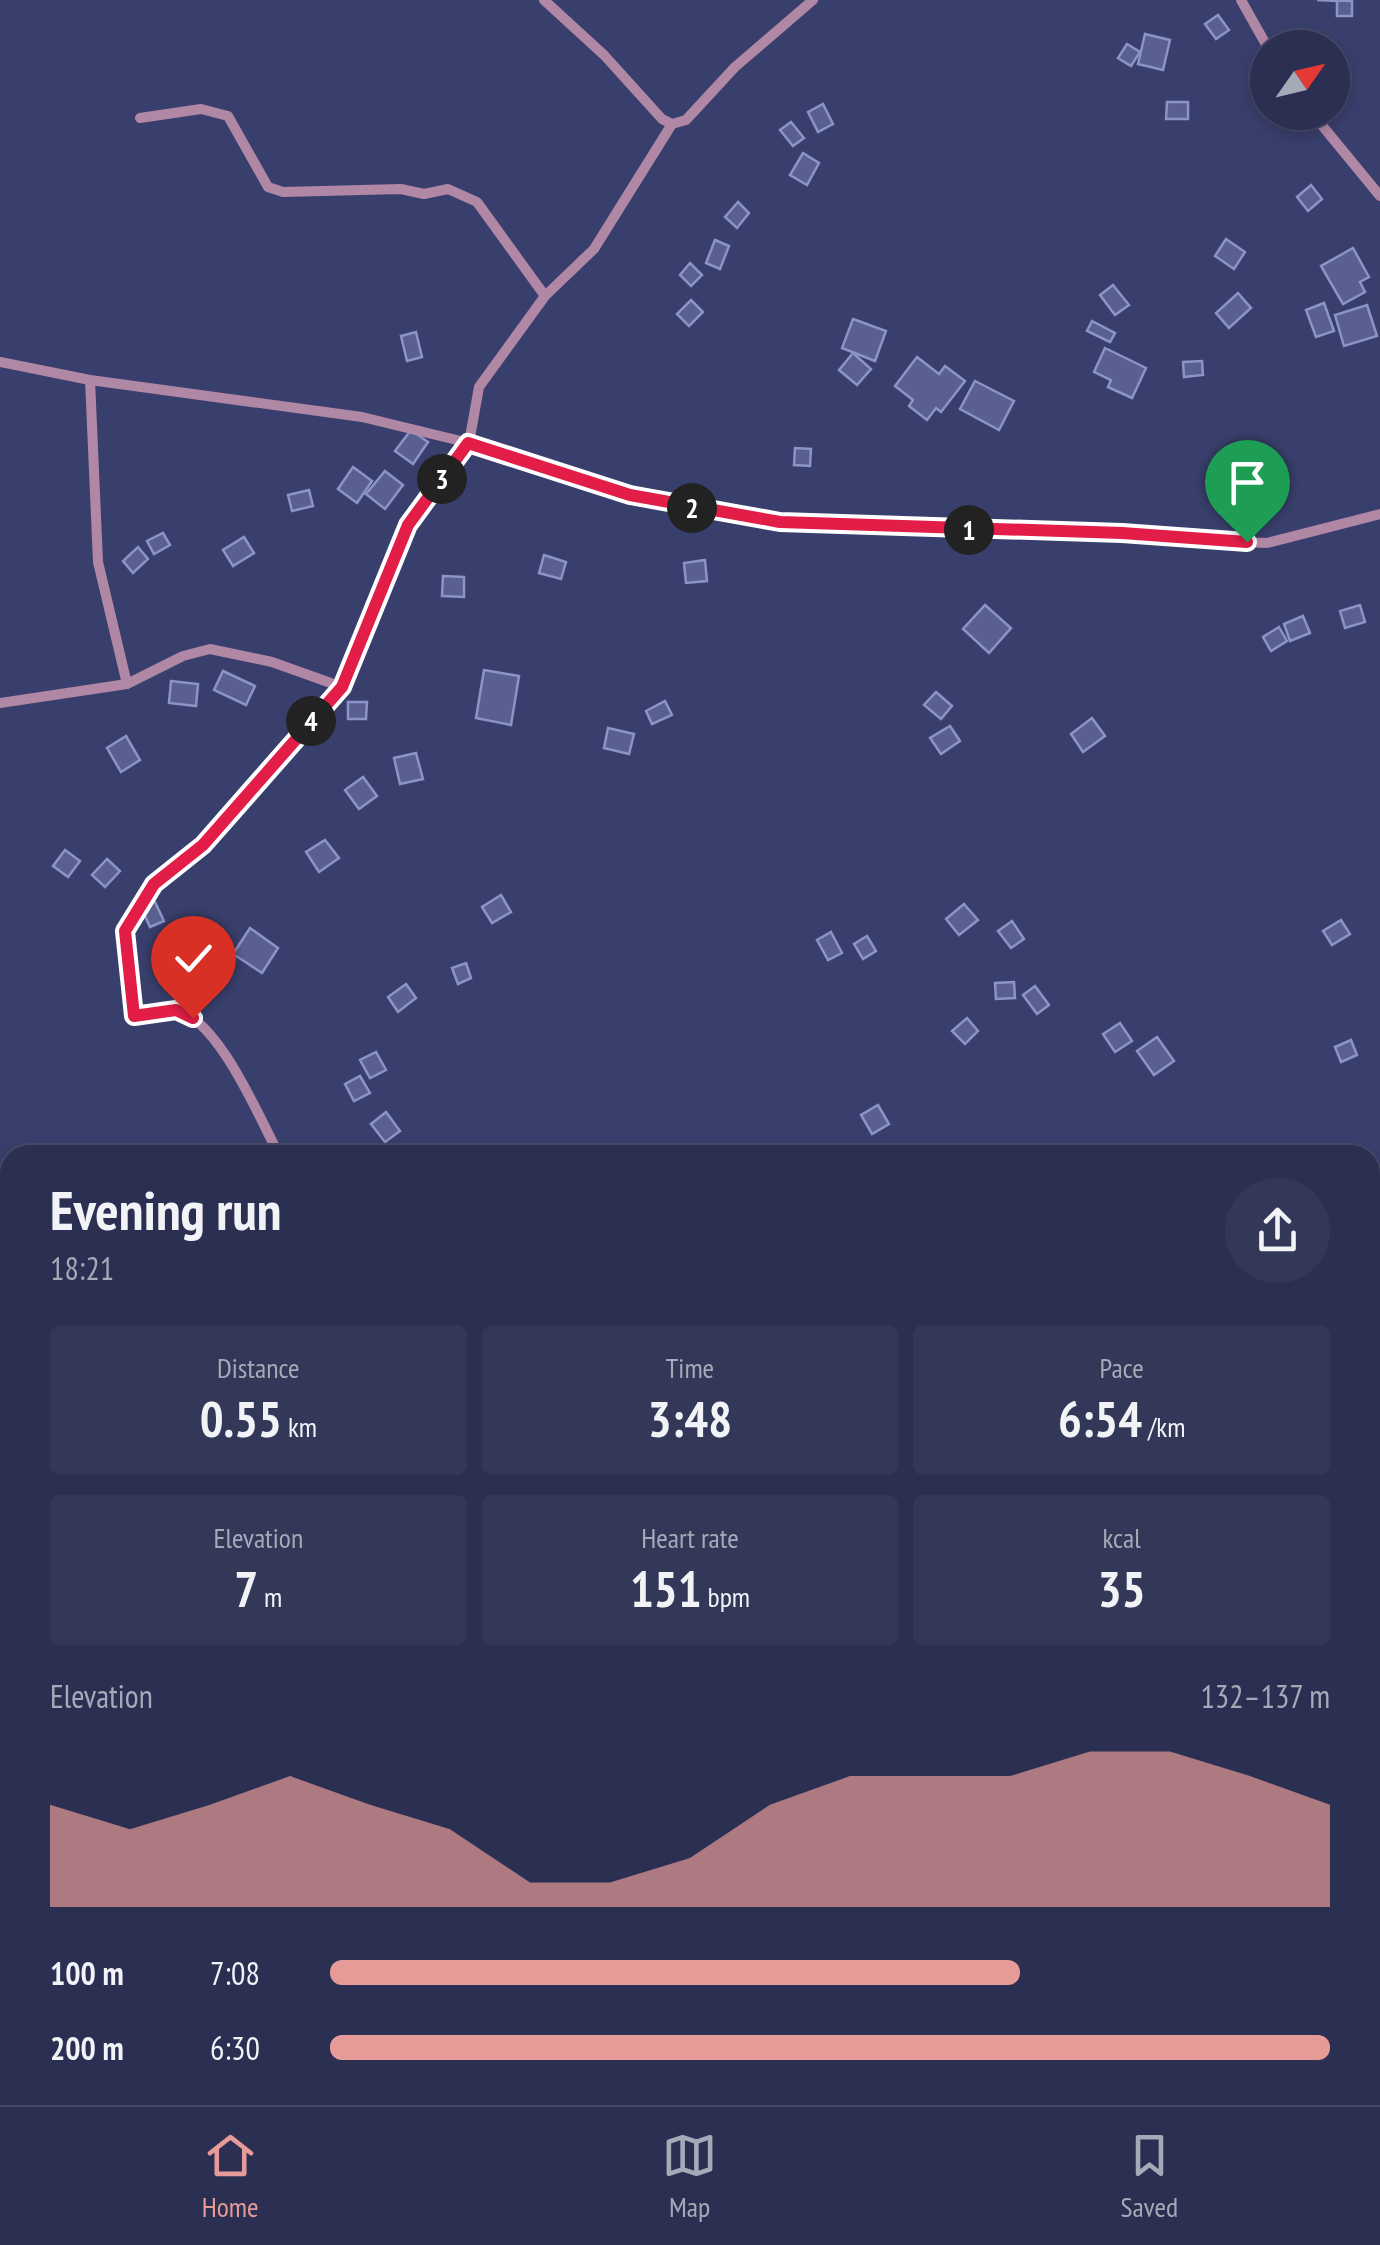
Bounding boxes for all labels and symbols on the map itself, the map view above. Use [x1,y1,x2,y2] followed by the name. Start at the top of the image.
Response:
[1250,30,1350,130] north arrow
[1205,440,1290,543] pin
[417,454,467,504] pin: 3
[667,483,717,533] pin: 2
[944,505,994,555] pin: 1
[286,696,336,746] pin: 4
[151,916,236,1019] pin

